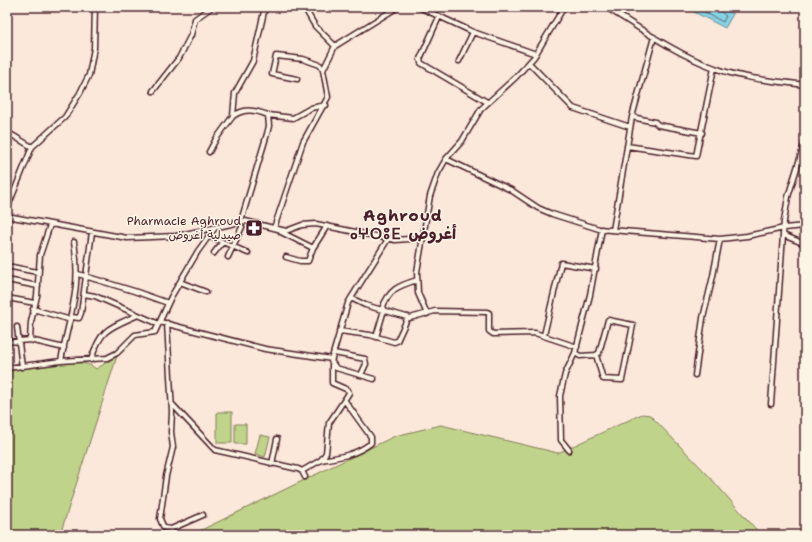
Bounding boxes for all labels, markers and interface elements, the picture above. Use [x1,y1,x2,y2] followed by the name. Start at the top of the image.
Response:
[350,205,457,244] district label: Aghroud ⴰⵖⵔⵓⴹ أغروض
[127,213,241,243] place label: Pharmacie Aghroud صيدلية أغروض
[244,218,264,238] pharmacy icon: Pharmacie Aghroud صيدلية أغروض

